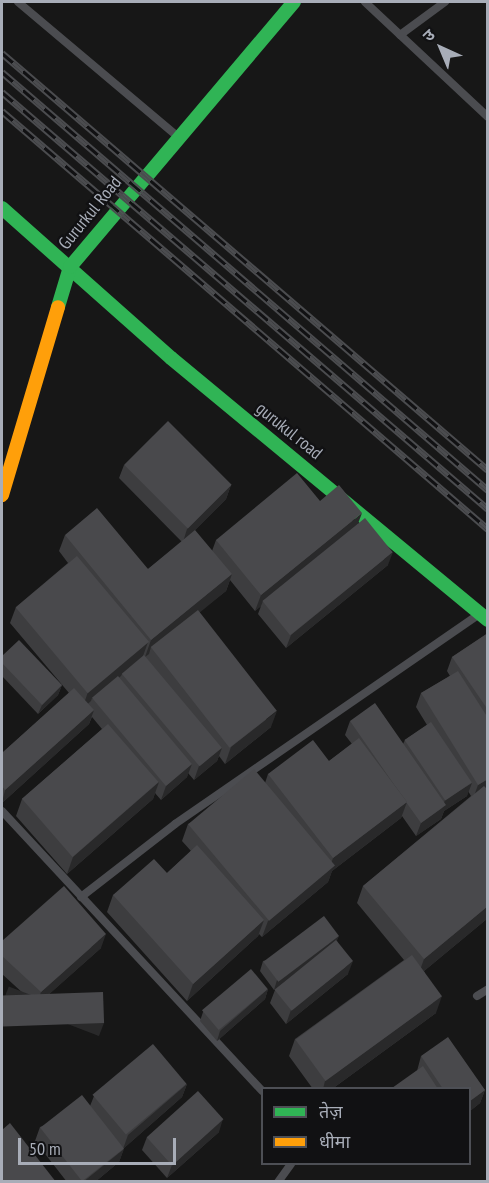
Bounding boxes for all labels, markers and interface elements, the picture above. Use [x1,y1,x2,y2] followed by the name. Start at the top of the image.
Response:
[411,18,471,78] north arrow
[418,25,439,46] text: उ
[54,172,126,254] street label: Gururkul Road
[252,398,326,464] street label: gurukul road
[261,1087,471,1165] legend
[319,1100,343,1123] text: तेज़
[21,1126,178,1164] scale bar
[319,1130,350,1153] text: धीमा
[29,1137,61,1160] text: 50 m

